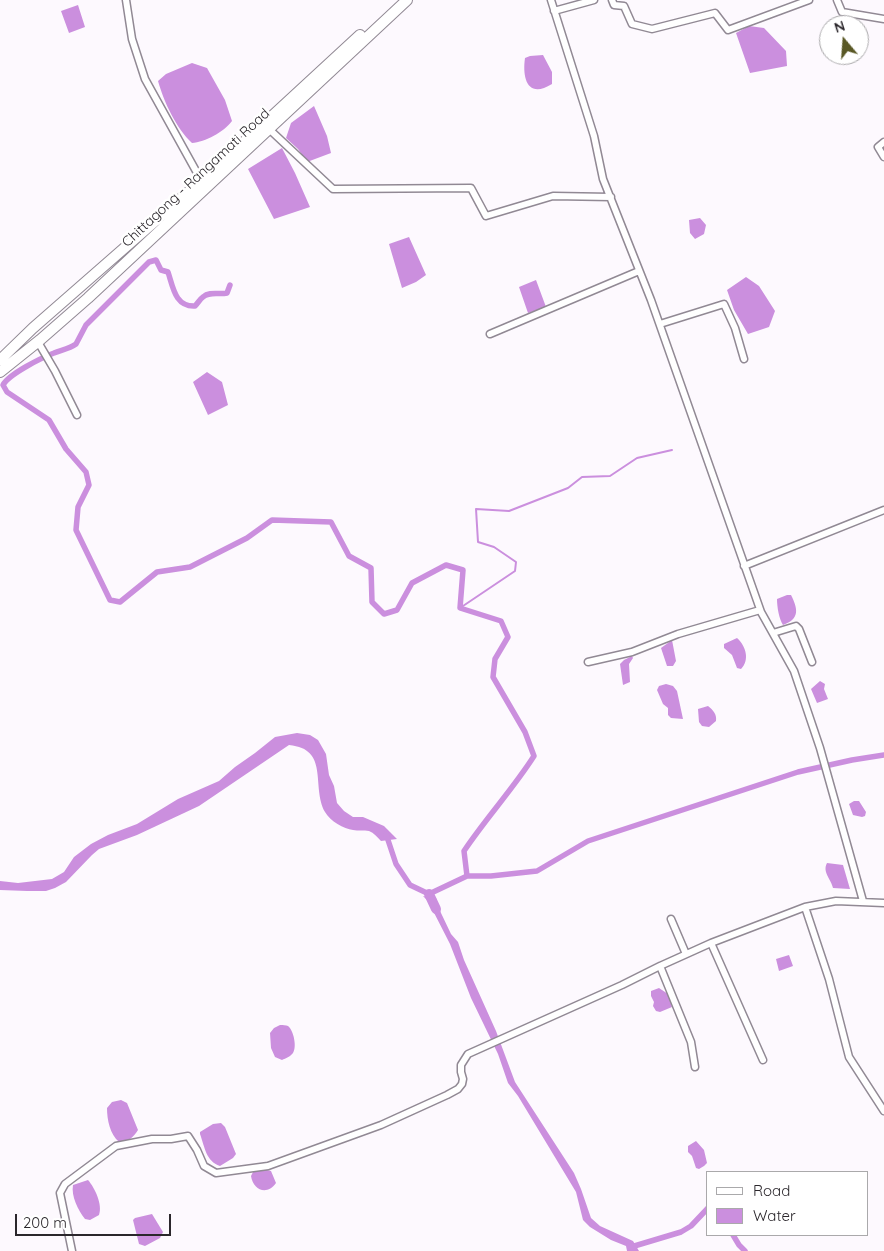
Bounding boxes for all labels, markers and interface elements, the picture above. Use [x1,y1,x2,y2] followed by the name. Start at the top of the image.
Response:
[819,15,869,65] north arrow
[832,17,847,37] text: N
[119,105,273,251] street label: Chittagong - Rangamati Road
[706,1171,869,1236] legend
[753,1181,790,1200] text: Road
[18,1204,174,1236] scale bar
[753,1206,796,1225] text: Water
[23,1213,67,1232] text: 200 m

